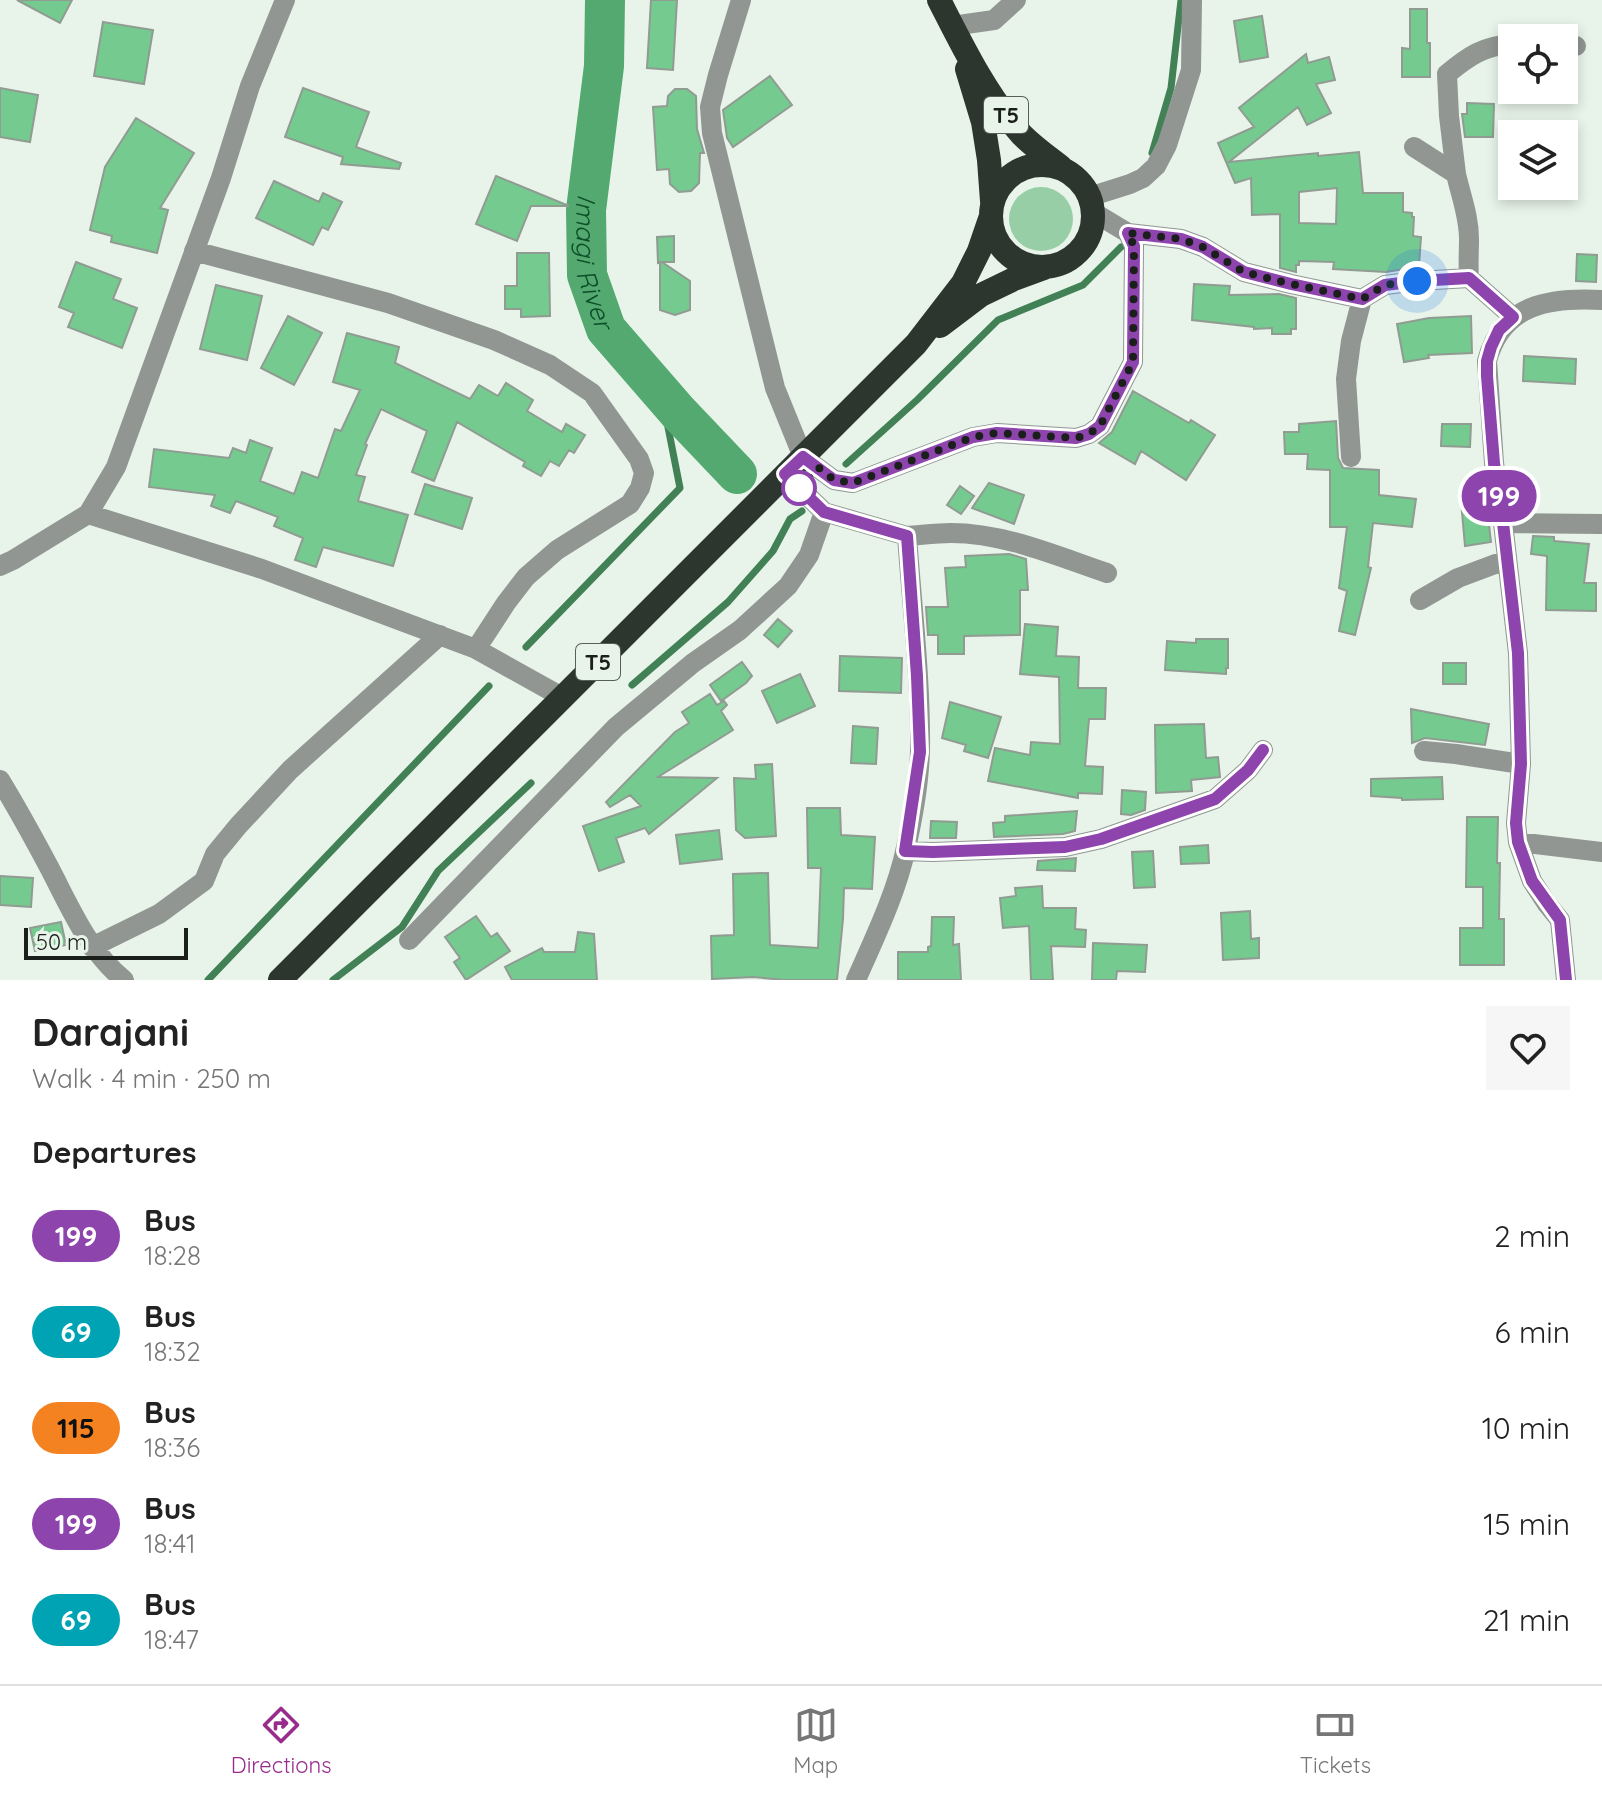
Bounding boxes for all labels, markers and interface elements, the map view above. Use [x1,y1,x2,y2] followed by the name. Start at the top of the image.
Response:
[1498,24,1578,200] map controls
[1498,24,1578,104] button: locate
[984,97,1028,133] road number: T5
[1498,120,1578,200] button: layers
[569,193,622,336] water label: Imagi River
[1397,261,1437,301] your location
[1453,470,1545,522] line badge: 199
[782,471,816,505] unlabelled marker
[1478,478,1520,513] text: 199
[576,644,620,680] road number: T5
[24,924,188,960] scale bar
[36,928,87,956] text: 50 m
[1486,1006,1570,1090] button: heart
[32,1008,189,1056] text: Darajani
[32,1062,271,1095] text: Walk · 4 min · 250 m
[32,1133,197,1171] text: Departures
[144,1201,196,1239] text: Bus
[1494,1217,1570,1255] text: 2 min
[55,1218,97,1253] text: 199
[144,1239,201,1272] text: 18:28
[144,1297,196,1335] text: Bus
[1495,1313,1570,1351] text: 6 min
[60,1314,92,1349] text: 69
[144,1335,201,1368] text: 18:32
[144,1393,196,1431] text: Bus
[1482,1409,1570,1447] text: 10 min
[57,1410,95,1445] text: 115
[144,1431,200,1464] text: 18:36
[144,1489,196,1527] text: Bus
[1483,1505,1570,1543] text: 15 min
[55,1506,97,1541] text: 199
[144,1527,196,1560] text: 18:41
[144,1585,196,1623] text: Bus
[1483,1601,1570,1639] text: 21 min
[60,1602,92,1637] text: 69
[144,1623,199,1656] text: 18:47
[231,1703,332,1779] tab: Directions
[793,1703,838,1779] tab: Map
[1300,1703,1371,1779] tab: Tickets

